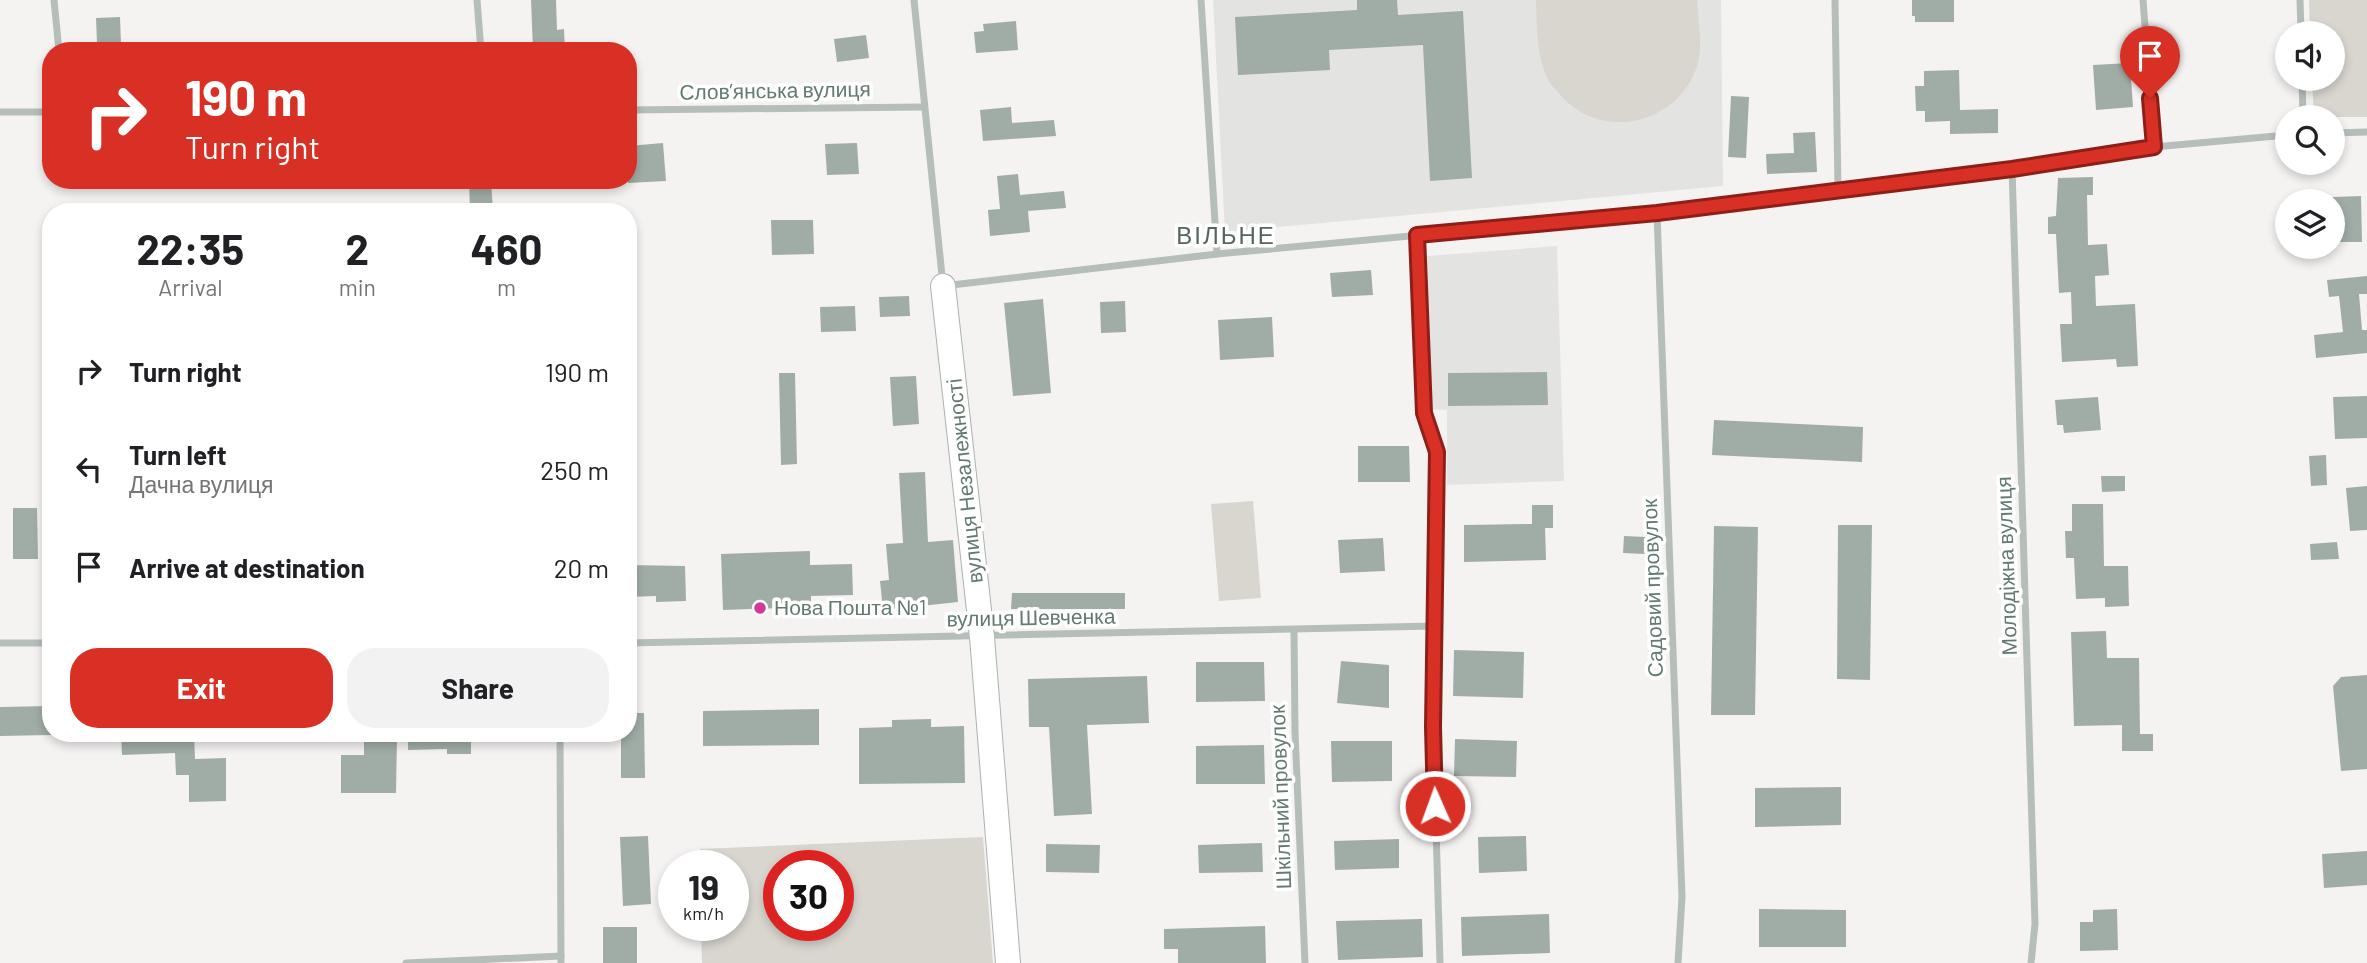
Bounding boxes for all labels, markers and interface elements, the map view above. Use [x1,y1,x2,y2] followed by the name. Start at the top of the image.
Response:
[2275,21,2345,259] map controls
[2275,21,2345,91] button: sound
[2120,26,2180,98] pin
[2131,37,2169,75] icon: arrive
[185,67,307,126] text: 190 m
[70,70,161,161] icon: right
[679,75,871,104] street label: Словʼянська вулиця
[2275,105,2345,175] button: search
[185,127,320,165] text: Turn right
[2275,189,2345,259] button: layers
[1176,220,1276,249] district label: ВІЛЬНЕ
[137,223,244,273] text: 22:35
[346,223,369,273] text: 2
[471,223,542,273] text: 460
[158,273,223,301] text: Arrival
[339,273,376,301] text: min
[497,273,516,301] text: m
[70,352,108,390] icon: right
[129,356,242,387] text: Turn right
[545,356,609,387] text: 190 m
[940,378,987,585] street label: вулиця Незалежності
[129,439,227,470] text: Turn left
[70,450,108,488] icon: left
[540,454,609,485] text: 250 m
[129,470,274,498] text: Дачна вулиця
[1990,476,2021,656] street label: Молодіжна вулиця
[1636,498,1667,678] street label: Садовий провулок
[70,548,108,586] icon: arrive
[129,552,365,583] text: Arrive at destination
[554,552,609,583] text: 20 m
[774,594,926,619] place label: Нова Пошта №1
[752,600,768,616] marker: Нова Пошта №1
[946,603,1116,630] street label: вулиця Шевченка
[70,648,333,728] button: Exit
[347,648,609,728] button: Share
[1264,704,1295,890] street label: Шкільний провулок
[1398,769,1472,843] position arrow
[763,850,854,941] speed limit sign: 30
[688,865,719,907] text: 19
[683,902,724,924] text: km/h

